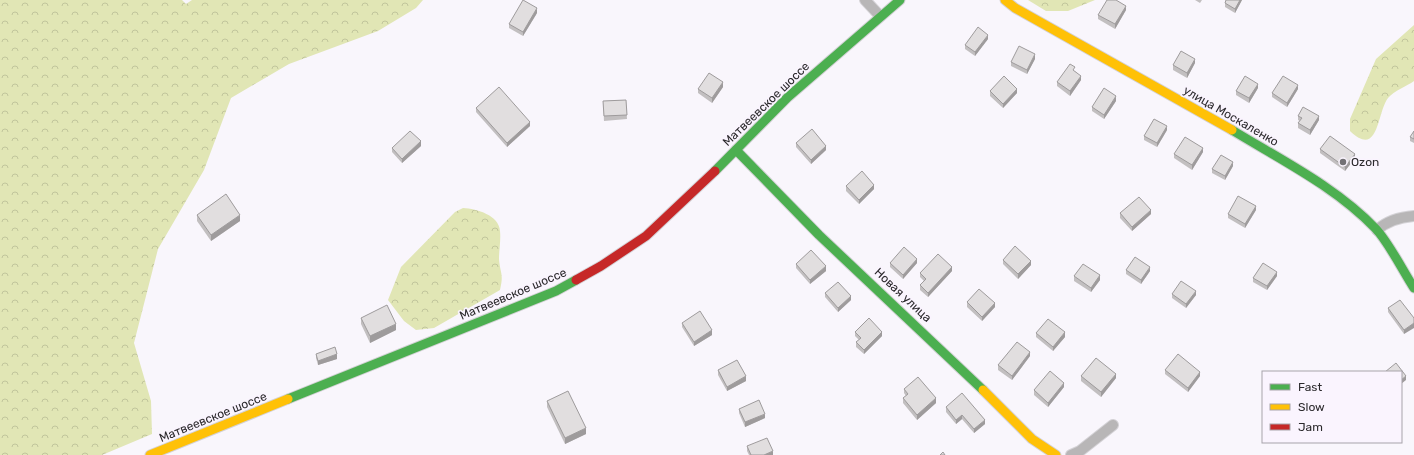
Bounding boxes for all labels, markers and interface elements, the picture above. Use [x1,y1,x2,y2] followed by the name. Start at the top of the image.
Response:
[720,59,812,149] street label: Матвеевское шоссе
[1181,83,1281,149] street label: улица Москаленко
[1351,155,1379,169] place label: Ozon
[1338,157,1348,167] marker: Ozon
[457,265,569,323] street label: Матвеевское шоссе
[872,265,934,325] street label: Новая улица
[1262,371,1402,443] legend
[1298,380,1322,394] text: Fast
[157,389,269,445] street label: Матвеевское шоссе
[1298,400,1325,414] text: Slow
[1298,420,1323,434] text: Jam

